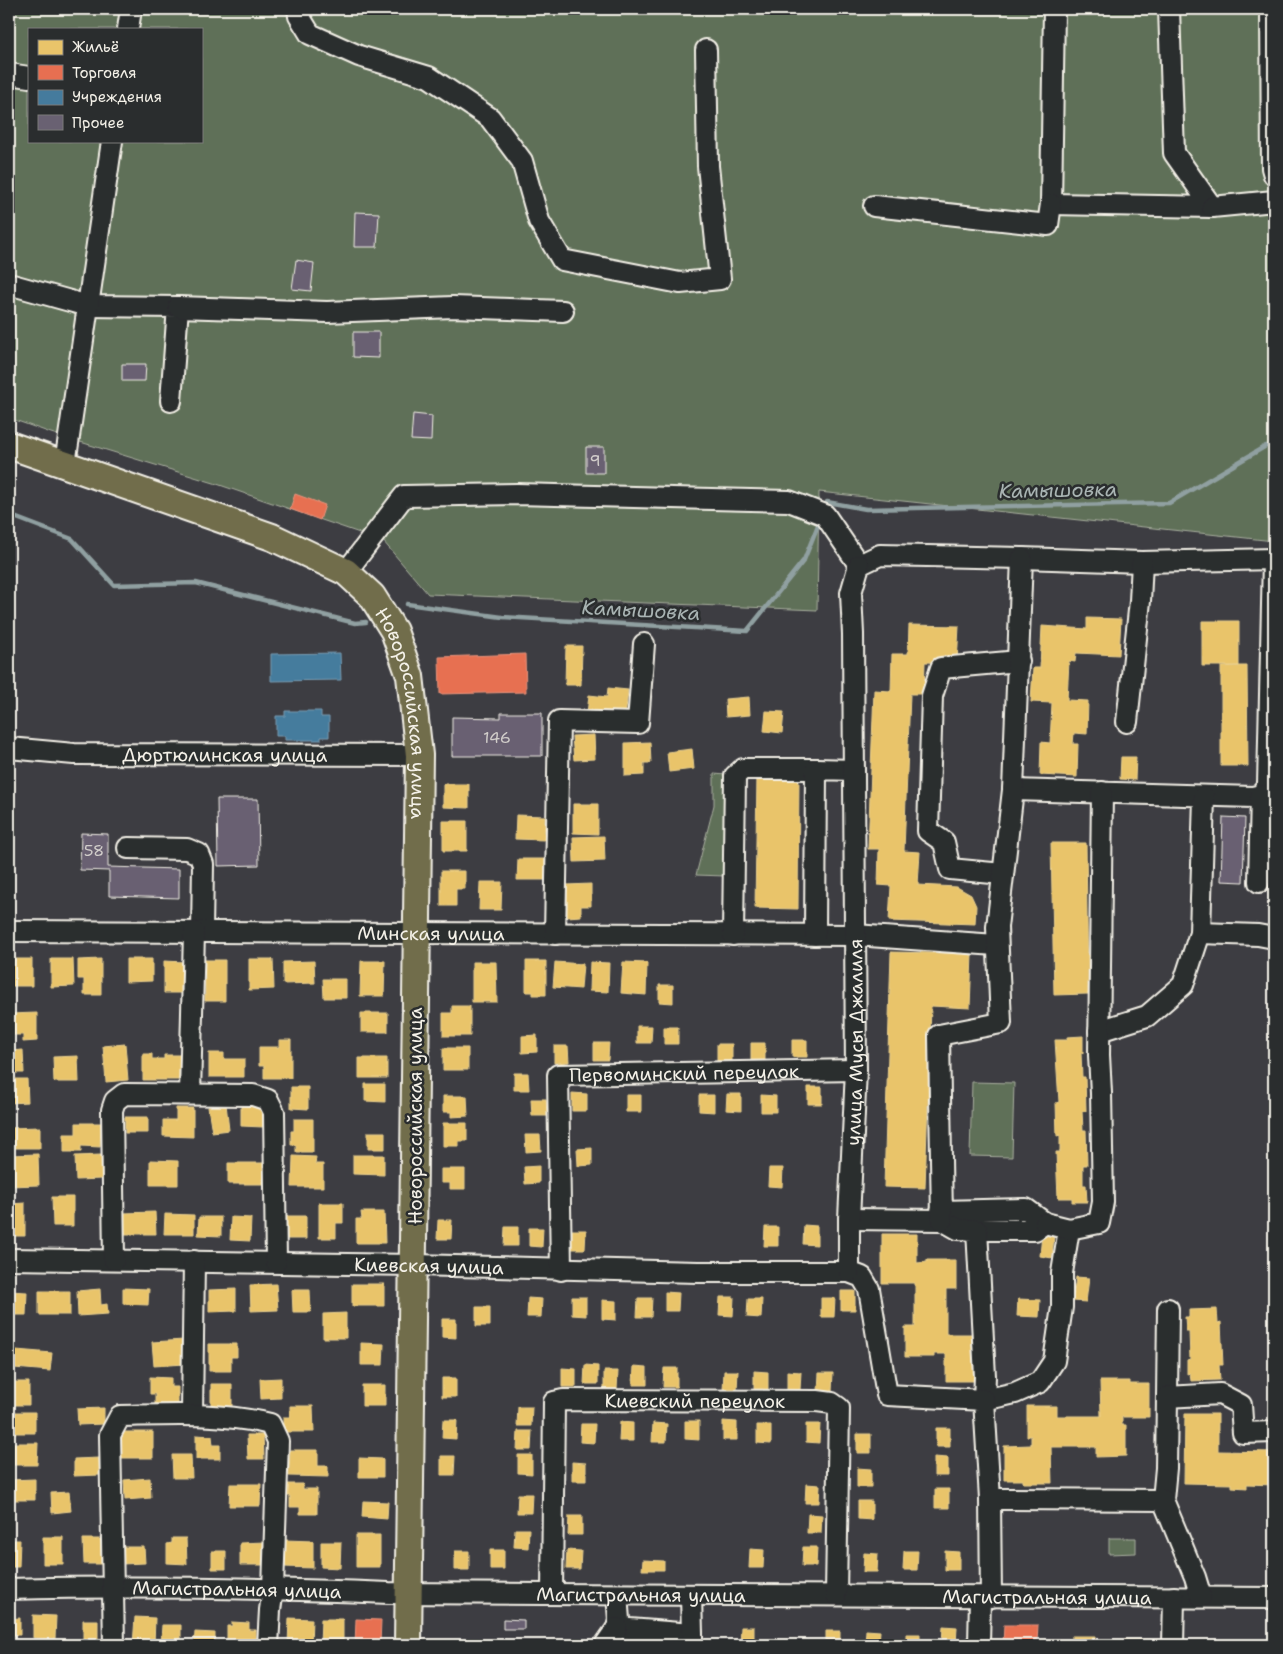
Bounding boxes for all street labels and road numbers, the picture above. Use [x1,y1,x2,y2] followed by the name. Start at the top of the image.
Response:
[369,603,431,819] street label: Новороссийская улица
[122,742,327,768] street label: Дюртюлинская улица
[357,921,505,946] street label: Минская улица
[840,938,869,1146] street label: улица Мусы Джалиля
[403,1007,428,1225] street label: Новороссийская улица
[569,1059,799,1088] street label: Первоминский переулок
[354,1252,504,1280] street label: Киевская улица
[604,1388,785,1414] street label: Киевский переулок
[132,1576,342,1604] street label: Магистральная улица
[536,1582,746,1608] street label: Магистральная улица
[942,1584,1152,1610] street label: Магистральная улица

